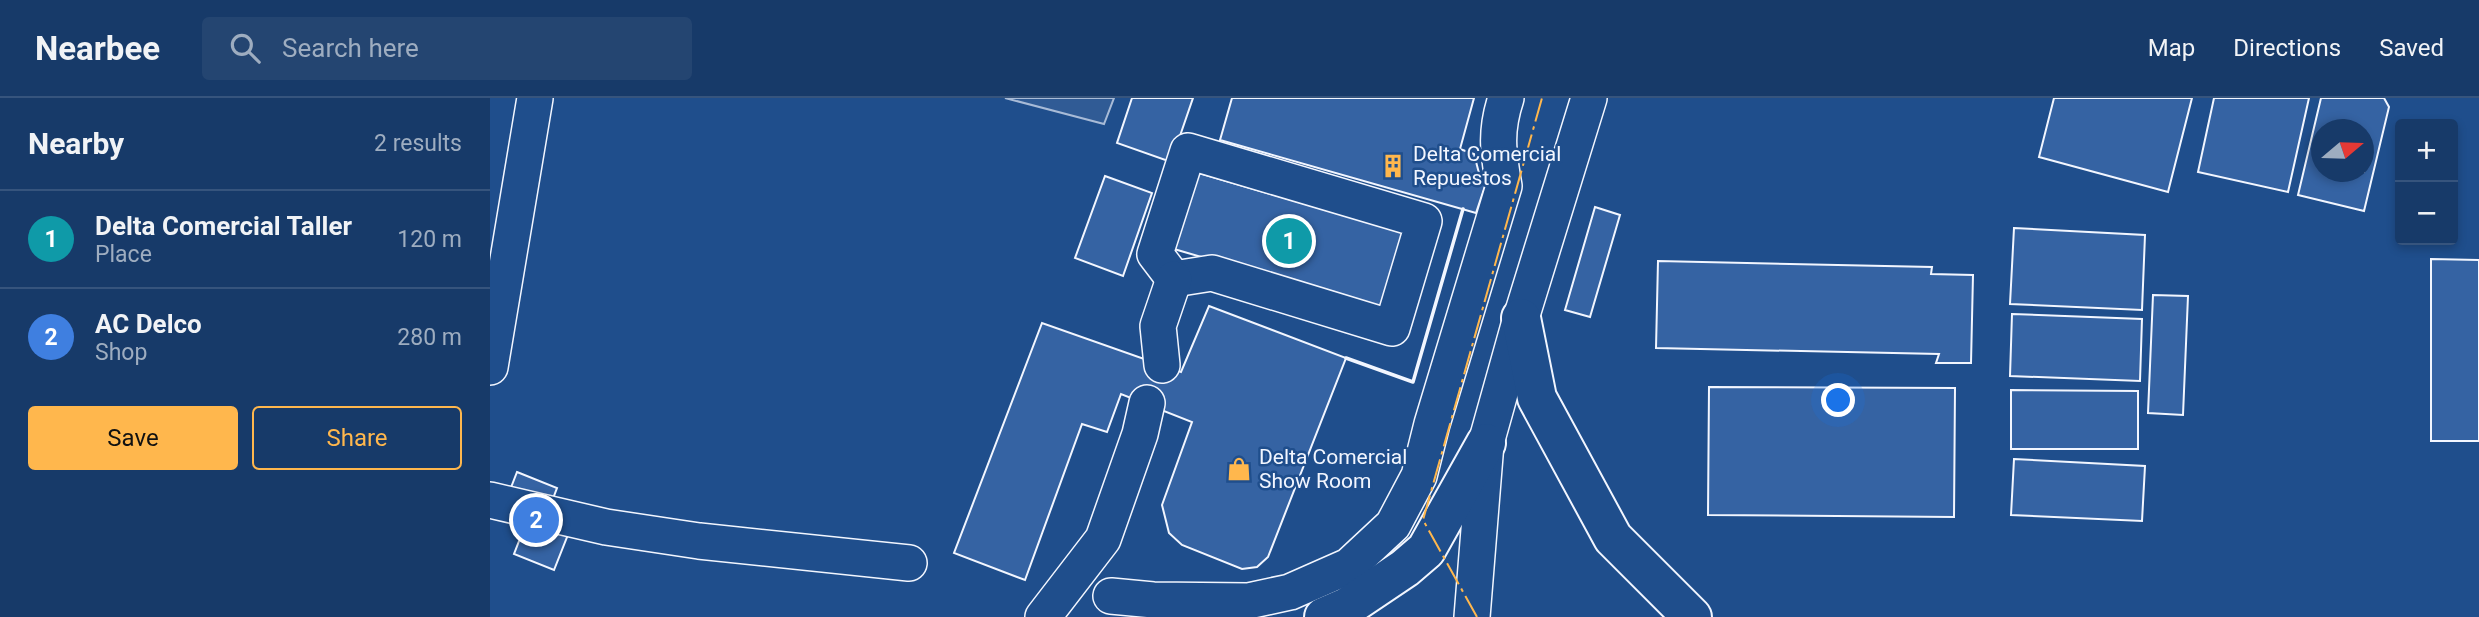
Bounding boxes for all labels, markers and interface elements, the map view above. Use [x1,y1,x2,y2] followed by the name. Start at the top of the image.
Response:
[202,17,692,80] search box
[35,29,160,68] text: Nearbee
[226,29,264,67] icon: search
[282,33,419,63] text: Search here
[2148,34,2195,62] text: Map
[2233,34,2341,62] text: Directions
[2379,34,2444,62] text: Saved
[2311,119,2374,182] north arrow
[2395,119,2458,245] map controls
[2395,119,2458,182] button: +
[28,126,124,161] text: Nearby
[374,130,462,157] text: 2 results
[1413,142,1561,190] place label: Delta Comercial Repuestos
[1379,152,1407,180] building icon: Delta Comercial Repuestos
[2395,182,2458,245] button: −
[95,211,352,241] text: Delta Comercial Taller
[1266,215,1312,267] pin: 1
[44,226,58,253] text: 1
[397,226,462,253] text: 120 m
[95,241,152,268] text: Place
[95,309,202,339] text: AC Delco
[44,324,58,351] text: 2
[397,324,462,351] text: 280 m
[95,339,147,366] text: Shop
[1821,383,1855,417] your location
[28,406,238,470] button: Save
[252,406,462,470] button: Share
[1259,445,1407,493] place label: Delta Comercial Show Room
[1225,455,1253,483] shop icon: Delta Comercial Show Room
[513,494,559,546] pin: 2

